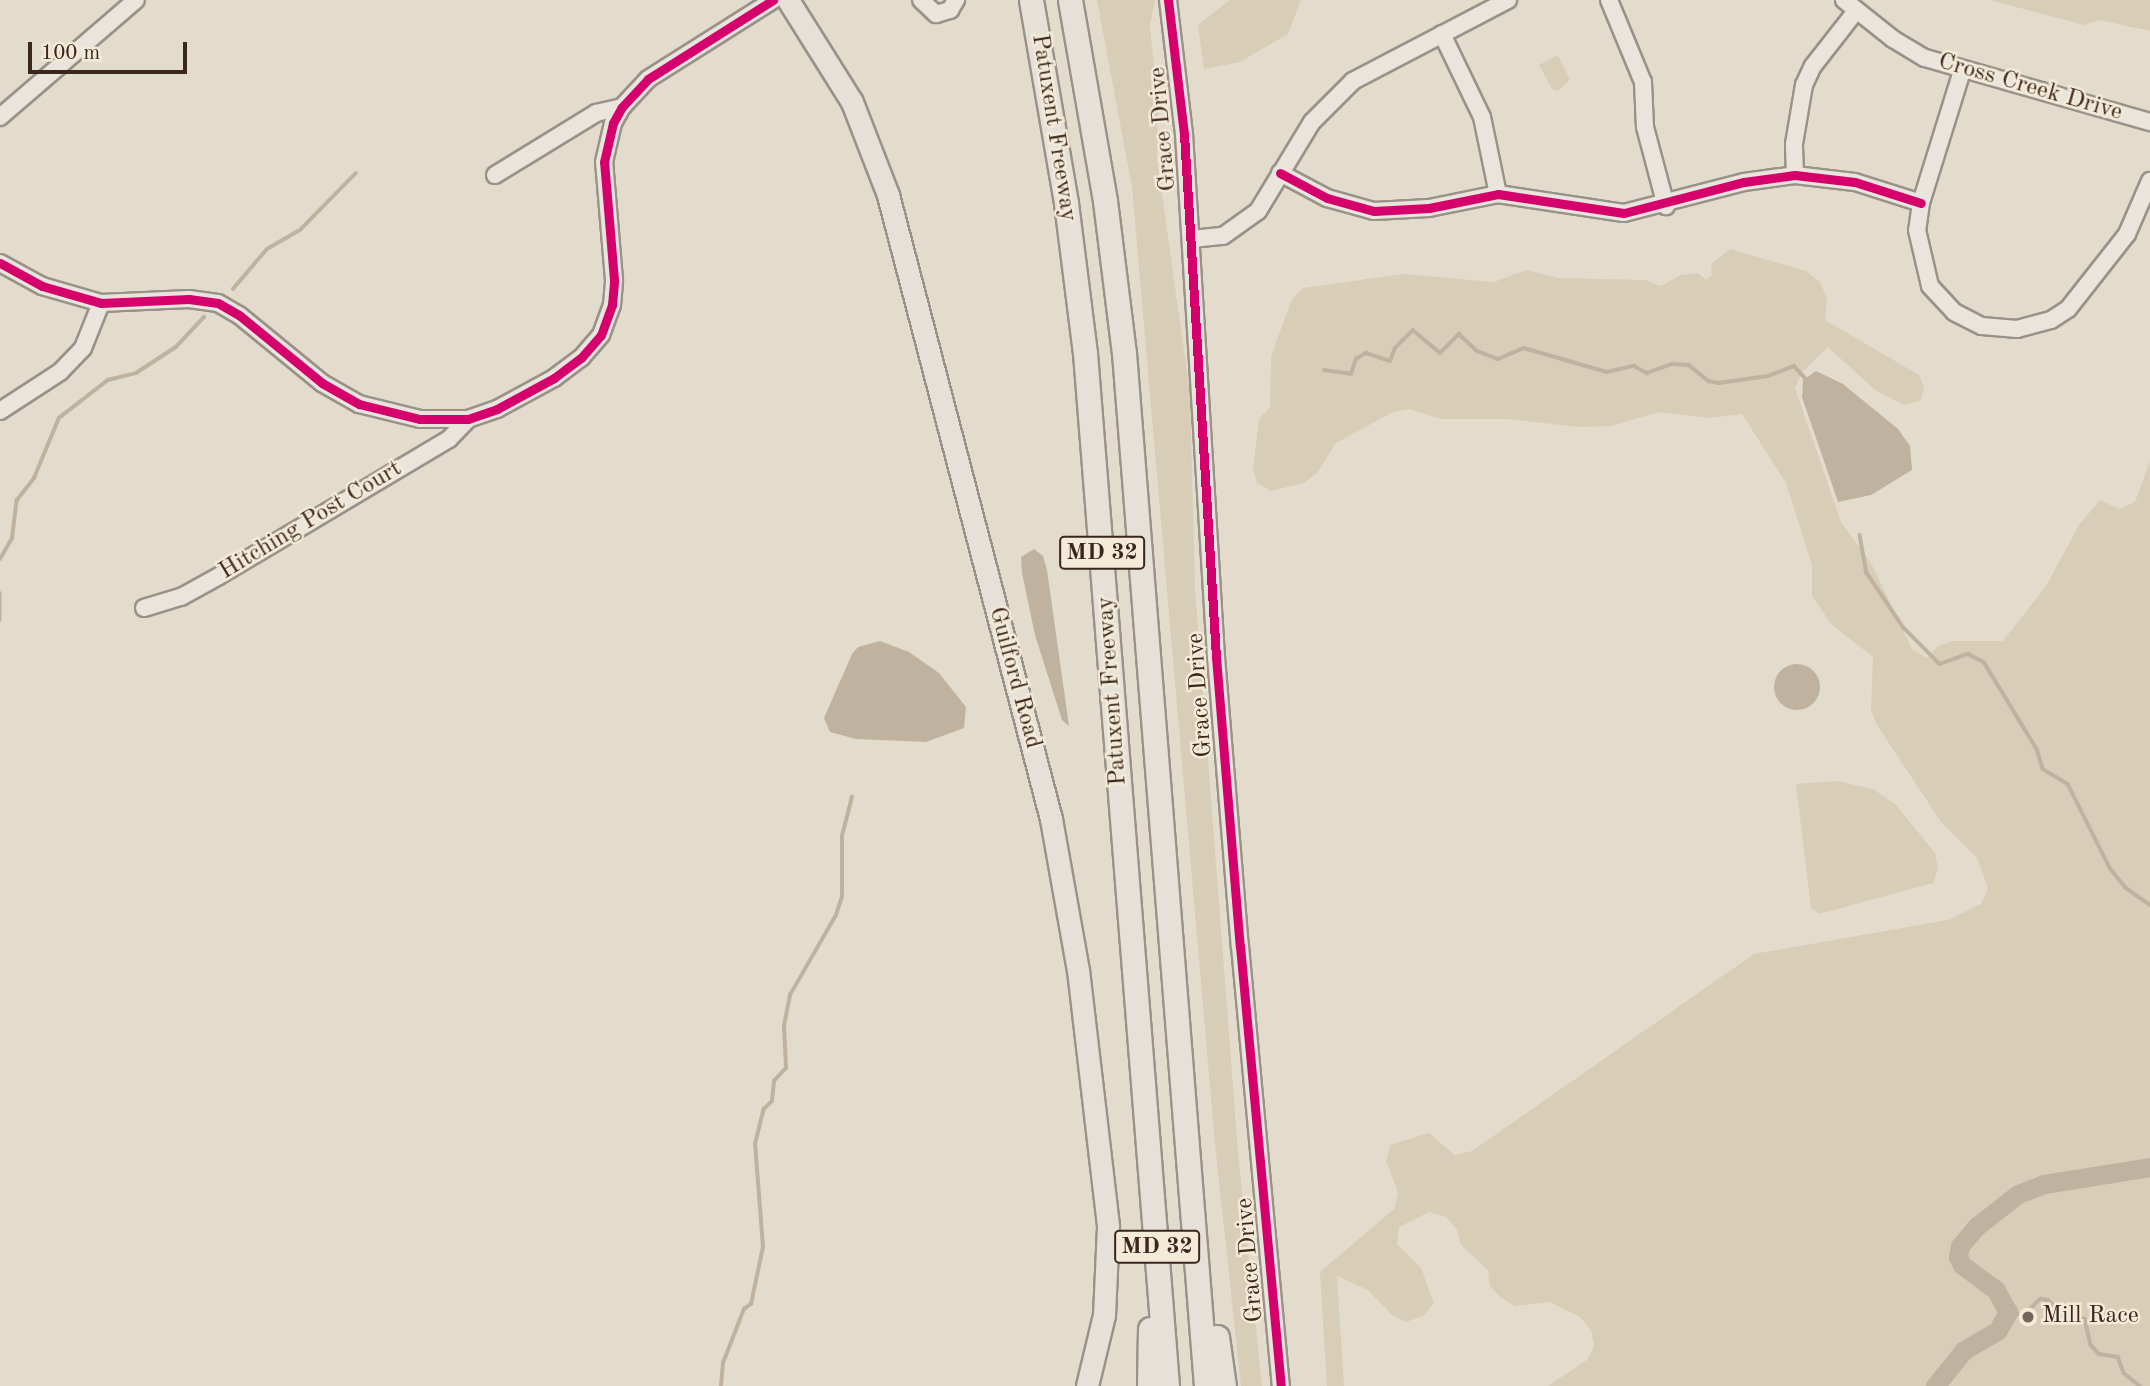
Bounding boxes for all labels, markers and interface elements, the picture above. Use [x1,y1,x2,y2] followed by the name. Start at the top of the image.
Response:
[32,28,191,72] scale bar
[1024,32,1082,224] street label: Patuxent Freeway
[41,43,100,64] text: 100 m
[1935,48,2125,128] street label: Cross Creek Drive
[1144,66,1184,192] street label: Grace Drive
[214,455,408,587] street label: Hitching Post Court
[1058,534,1146,572] road number: MD 32
[1092,595,1134,787] street label: Patuxent Freeway
[981,604,1047,752] street label: Guilford Road
[1182,632,1220,758] street label: Grace Drive
[1231,1197,1271,1323] street label: Grace Drive
[1113,1228,1201,1266] road number: MD 32
[2042,1303,2139,1331] place label: Mill Race
[2020,1309,2036,1325] marker: Mill Race

